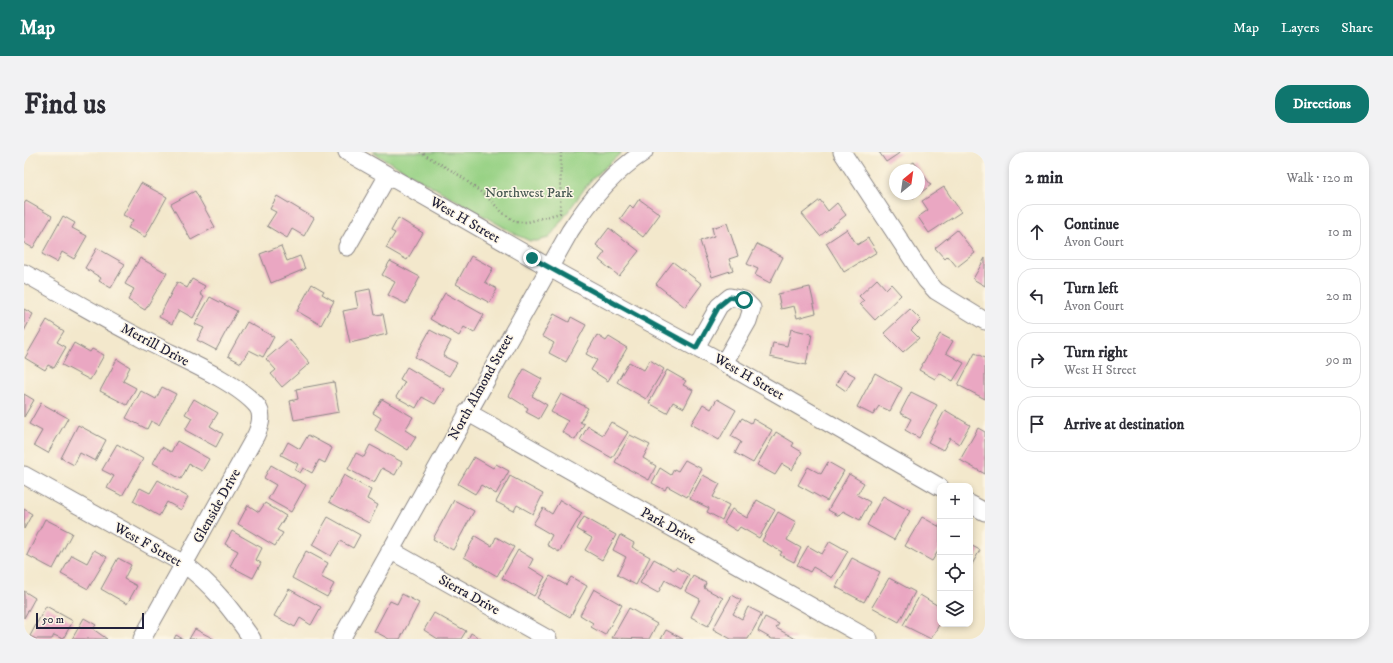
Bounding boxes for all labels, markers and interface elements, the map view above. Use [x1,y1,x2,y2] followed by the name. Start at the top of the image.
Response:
[20,17,55,40] text: Map
[1233,19,1259,37] text: Map
[1281,19,1319,37] text: Layers
[1341,19,1373,37] text: Share
[1275,85,1369,123] button: Directions
[24,87,106,122] text: Find us
[889,164,925,200] north arrow
[1025,167,1063,189] text: 2 min
[1287,170,1353,186] text: Walk · 120 m
[485,184,573,202] park label: Northwest Park
[426,192,504,248] street label: West H Street
[1064,215,1119,234] text: Continue
[1026,221,1048,243] icon: ahead
[1328,224,1352,240] text: 10 m
[1064,234,1124,250] text: Avon Court
[523,249,541,267] route end
[1064,279,1118,298] text: Turn left
[1026,285,1048,307] icon: left
[1326,288,1352,304] text: 20 m
[735,291,753,309] route start
[1064,298,1124,314] text: Avon Court
[118,319,193,371] street label: Merrill Drive
[444,330,518,443] street label: North Almond Street
[1064,343,1127,362] text: Turn right
[710,349,788,405] street label: West H Street
[1026,349,1048,371] icon: right
[1326,352,1352,368] text: 90 m
[1064,362,1136,378] text: West H Street
[1026,413,1048,435] icon: arrive
[1064,415,1184,434] text: Arrive at destination
[189,465,245,546] street label: Glenside Drive
[937,483,973,627] map controls
[937,483,973,519] button: +
[637,504,699,549] street label: Park Drive
[110,519,186,571] street label: West F Street
[937,519,973,555] button: −
[937,555,973,591] button: locate
[435,571,503,619] street label: Sierra Drive
[937,591,973,627] button: layers
[36,611,144,630] scale bar
[42,613,64,627] text: 50 m

